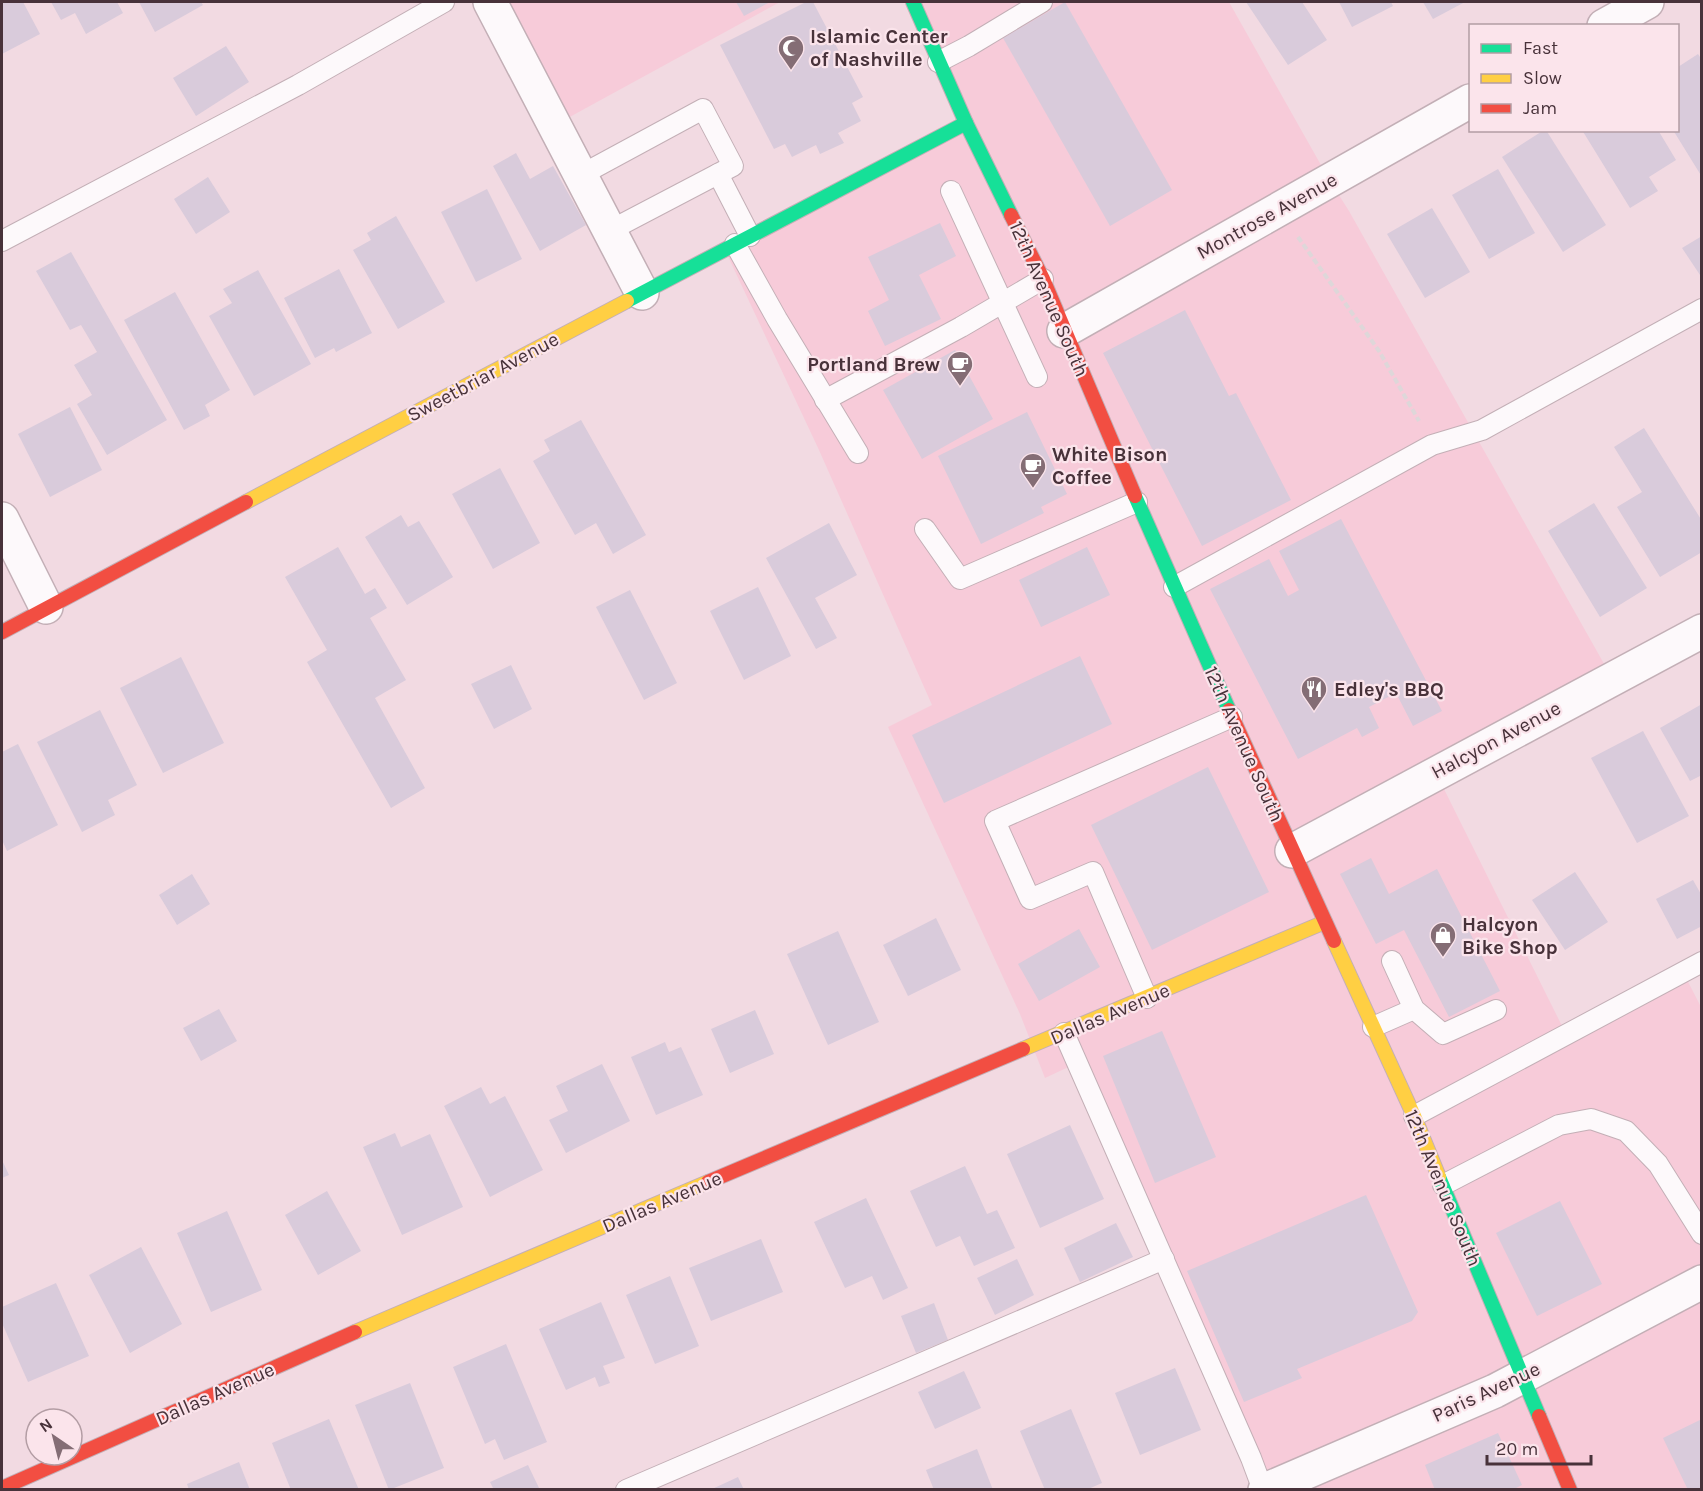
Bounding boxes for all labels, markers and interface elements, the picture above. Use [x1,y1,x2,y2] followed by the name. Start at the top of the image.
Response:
[1469,24,1679,132] legend
[810,25,948,71] place label: Islamic Center of Nashville
[776,33,806,71] mosque icon: Islamic Center of Nashville
[1523,37,1558,59] text: Fast
[1523,67,1562,89] text: Slow
[1523,97,1557,119] text: Jam
[1193,168,1341,264] street label: Montrose Avenue
[1004,218,1094,380] street label: 12th Avenue South
[403,327,563,427] street label: Sweetbriar Avenue
[945,349,975,387] cafe icon: Portland Brew
[807,353,940,376] place label: Portland Brew
[1052,443,1167,489] place label: White Bison Coffee
[1018,451,1048,489] cafe icon: White Bison Coffee
[1199,663,1289,825] street label: 12th Avenue South
[1299,674,1329,712] restaurant icon: Edley's BBQ
[1334,678,1444,701] place label: Edley's BBQ
[1427,696,1565,784] street label: Halcyon Avenue
[1462,913,1558,959] place label: Halcyon Bike Shop
[1428,920,1458,958] shop icon: Halcyon Bike Shop
[1047,979,1173,1049] street label: Dallas Avenue
[1400,1106,1486,1270] street label: 12th Avenue South
[599,1167,725,1237] street label: Dallas Avenue
[1428,1357,1544,1427] street label: Paris Avenue
[152,1358,278,1430] street label: Dallas Avenue
[24,1407,84,1467] north arrow
[36,1414,56,1436] text: N
[1487,1428,1590,1466] scale bar
[1496,1438,1538,1460] text: 20 m

